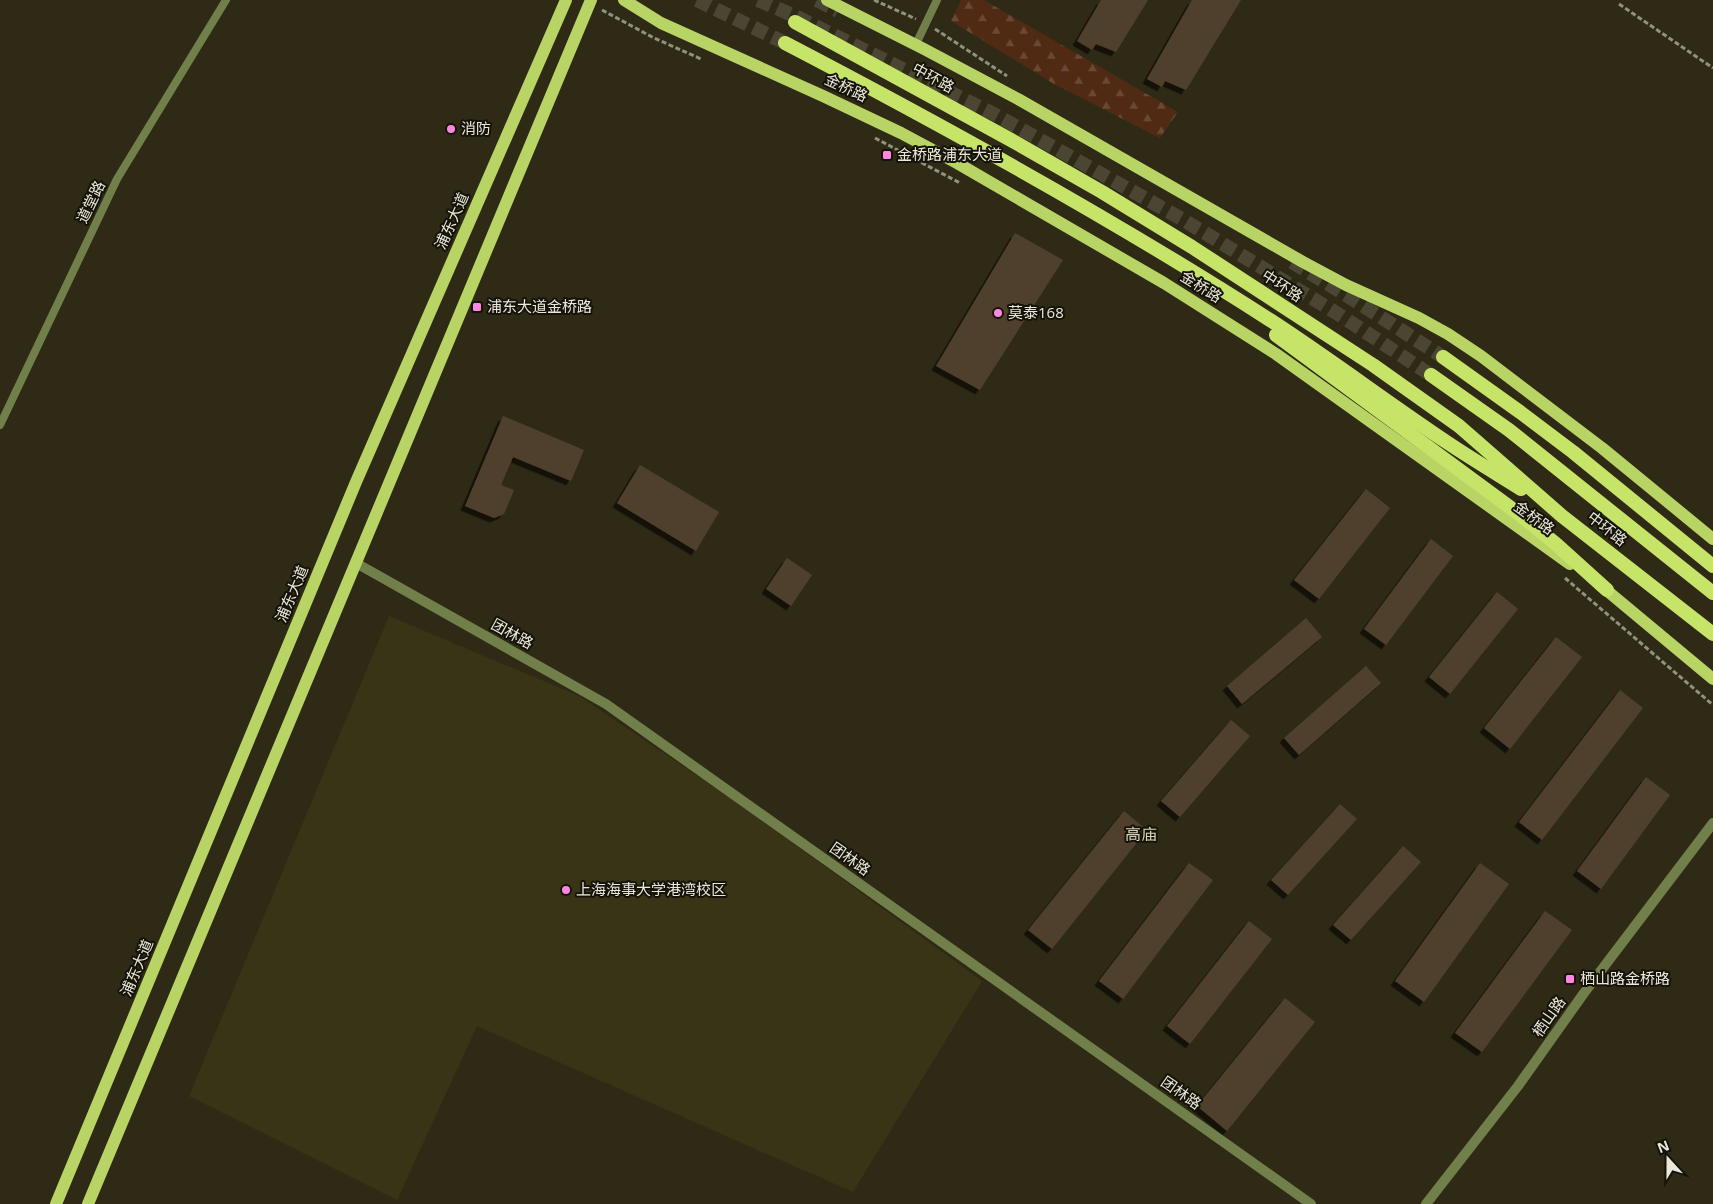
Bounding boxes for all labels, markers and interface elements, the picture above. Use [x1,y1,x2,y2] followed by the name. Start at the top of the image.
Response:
[909,57,958,97] street label: 中环路
[822,69,871,106] street label: 金桥路
[461,118,491,138] place label: 消防
[445,123,457,135] marker: 消防
[897,144,1002,164] place label: 金桥路浦东大道
[881,149,893,161] marker: 金桥路浦东大道
[71,177,109,226] street label: 道堂路
[430,189,472,252] street label: 浦东大道
[1258,265,1307,306] street label: 中环路
[1177,266,1226,307] street label: 金桥路
[487,296,592,316] place label: 浦东大道金桥路
[471,301,483,313] marker: 浦东大道金桥路
[1008,302,1064,322] place label: 莫泰168
[992,307,1004,319] marker: 莫泰168
[1511,496,1559,539] street label: 金桥路
[1584,506,1632,550] street label: 中环路
[270,562,312,625] street label: 浦东大道
[488,613,537,653] street label: 团林路
[1125,823,1157,845] district label: 高庙
[826,837,875,879] street label: 团林路
[576,879,726,899] place label: 上海海事大学港湾校区
[560,884,572,896] marker: 上海海事大学港湾校区
[115,936,157,999] street label: 浦东大道
[1580,968,1670,988] place label: 栖山路金桥路
[1564,973,1576,985] marker: 栖山路金桥路
[1527,992,1569,1041] street label: 栖山路
[1157,1071,1206,1113] street label: 团林路
[1643,1134,1693,1184] north arrow
[1654,1135,1672,1157] text: N

